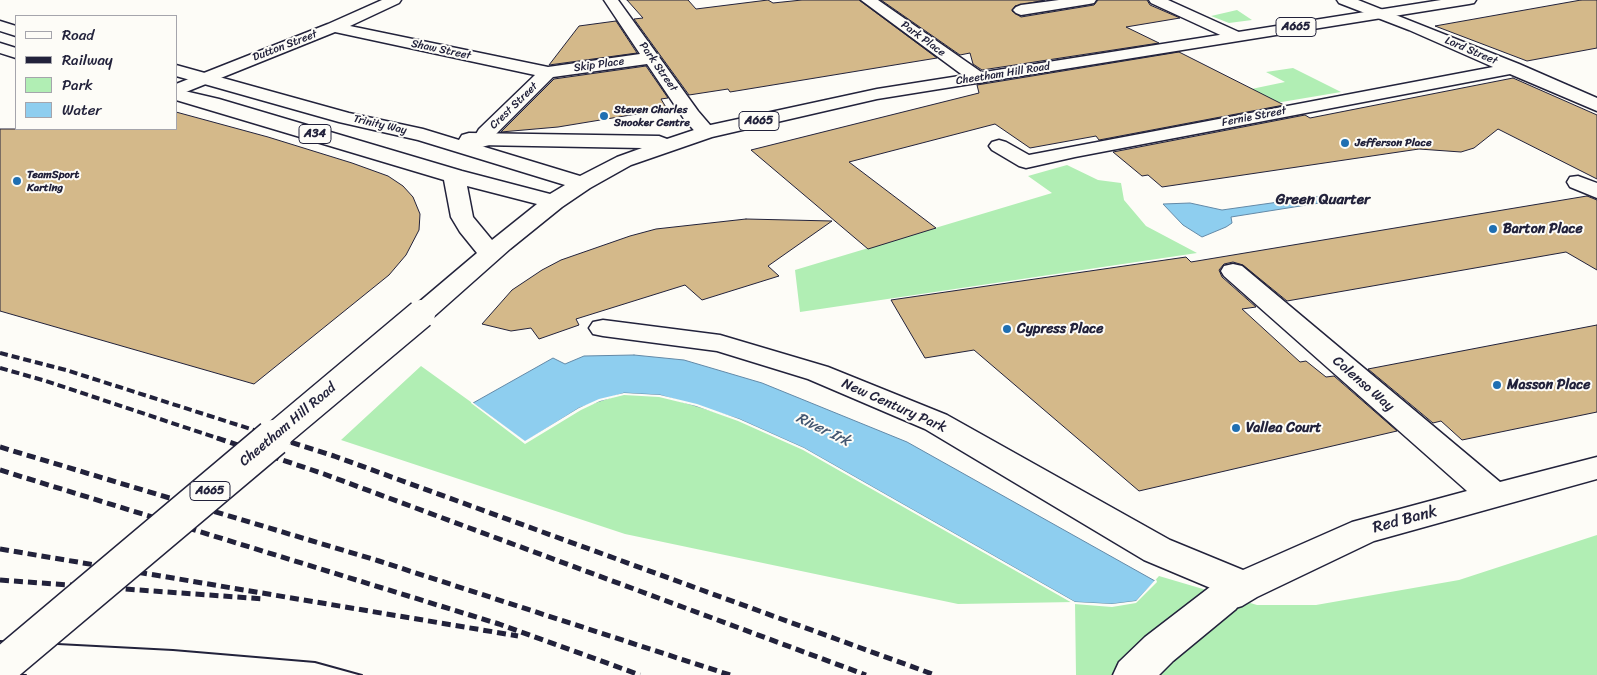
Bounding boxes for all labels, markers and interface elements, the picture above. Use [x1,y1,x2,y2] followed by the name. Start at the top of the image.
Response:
[15,15,178,130] legend
[898,18,948,60] street label: Park Place
[1276,18,1316,36] road number: A665
[62,22,94,48] text: Road
[251,28,319,64] street label: Dutton Street
[1443,34,1499,68] street label: Lord Street
[410,37,472,63] street label: Shaw Street
[636,40,680,94] street label: Park Street
[62,47,113,73] text: Railway
[573,55,625,75] street label: Skip Place
[955,60,1051,88] street label: Cheetham Hill Road
[62,72,93,98] text: Park
[487,80,541,132] street label: Crest Street
[62,97,102,123] text: Water
[614,103,690,129] place label: Steven Charles Snooker Centre
[1221,104,1287,130] street label: Fernie Street
[598,110,610,122] marker: Steven Charles Snooker Centre
[352,112,408,138] street label: Trinity Way
[739,112,779,130] road number: A665
[299,125,331,144] road number: A34
[1355,136,1432,150] place label: Jefferson Place
[1339,137,1351,149] marker: Jefferson Place
[27,168,79,194] place label: TeamSport Karting
[11,175,23,187] marker: TeamSport Karting
[1276,191,1370,209] district label: Green Quarter
[1503,221,1583,237] place label: Barton Place
[1487,223,1499,235] marker: Barton Place
[1017,321,1104,337] place label: Cypress Place
[1001,323,1013,335] marker: Cypress Place
[1329,353,1397,415] street label: Colenso Way
[839,375,949,437] street label: New Century Park
[1507,377,1590,393] place label: Masson Place
[1491,379,1503,391] marker: Masson Place
[236,380,340,470] street label: Cheetham Hill Road
[793,409,853,451] water label: River Irk
[1246,420,1321,436] place label: Vallea Court
[1230,422,1242,434] marker: Vallea Court
[190,482,230,501] road number: A665
[1371,502,1439,538] street label: Red Bank

